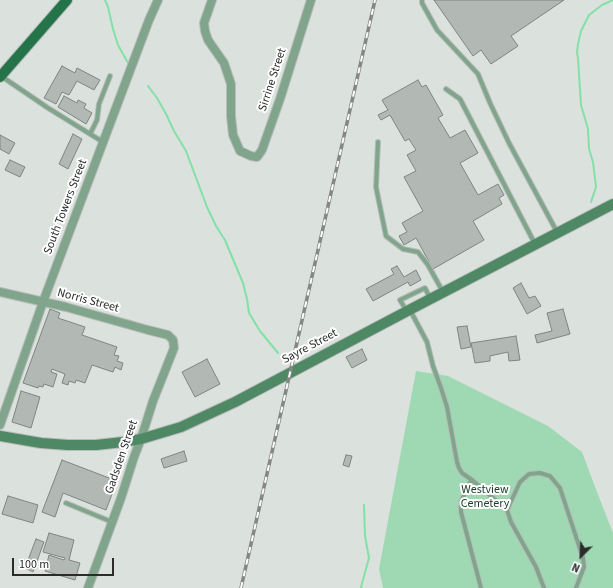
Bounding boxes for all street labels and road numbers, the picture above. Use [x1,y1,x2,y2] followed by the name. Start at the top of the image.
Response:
[256,47,290,113] street label: Sirrine Street
[41,157,91,257] street label: South Towers Street
[56,286,120,316] street label: Norris Street
[280,326,340,368] street label: Sayre Street
[103,418,141,496] street label: Gadsden Street

